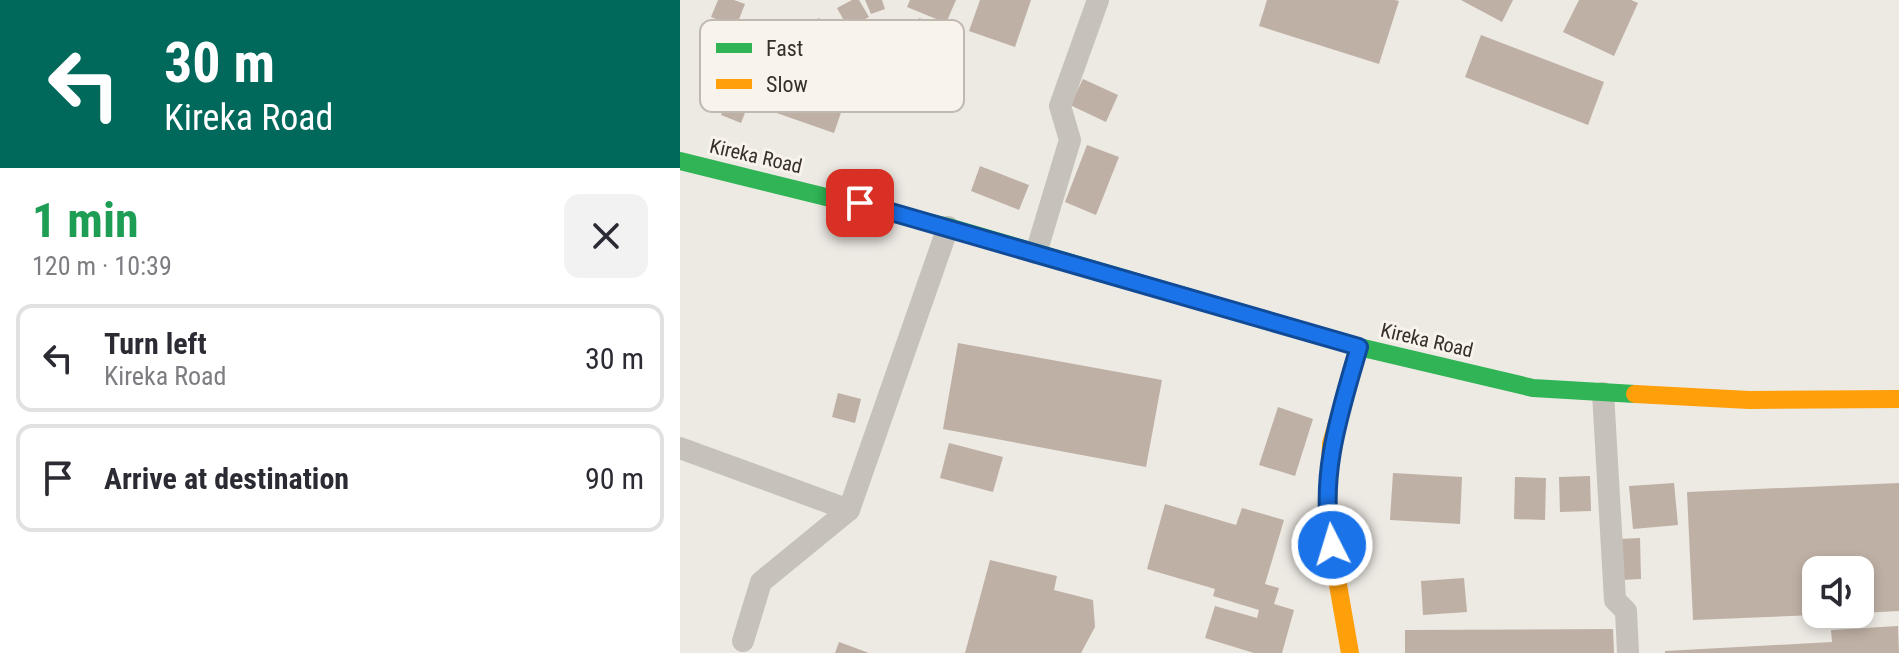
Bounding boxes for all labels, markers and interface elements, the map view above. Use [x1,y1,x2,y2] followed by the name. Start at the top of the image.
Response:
[700,20,964,112] legend
[164,30,275,96] text: 30 m
[32,32,136,136] icon: left
[766,36,803,61] text: Fast
[766,72,808,97] text: Slow
[164,97,333,139] text: Kireka Road
[707,134,805,178] street label: Kireka Road
[826,169,894,237] pin
[838,181,882,225] icon: arrive
[32,192,139,249] text: 1 min
[564,194,648,278] button: close
[32,251,172,281] text: 120 m · 10:39
[1378,318,1476,362] street label: Kireka Road
[104,326,207,361] text: Turn left
[36,336,80,380] icon: left
[585,341,644,376] text: 30 m
[104,361,226,391] text: Kireka Road
[36,456,80,500] icon: arrive
[104,461,349,496] text: Arrive at destination
[585,461,644,496] text: 90 m
[1290,503,1374,587] position arrow
[1802,556,1874,628] map controls
[1802,556,1874,628] button: sound

